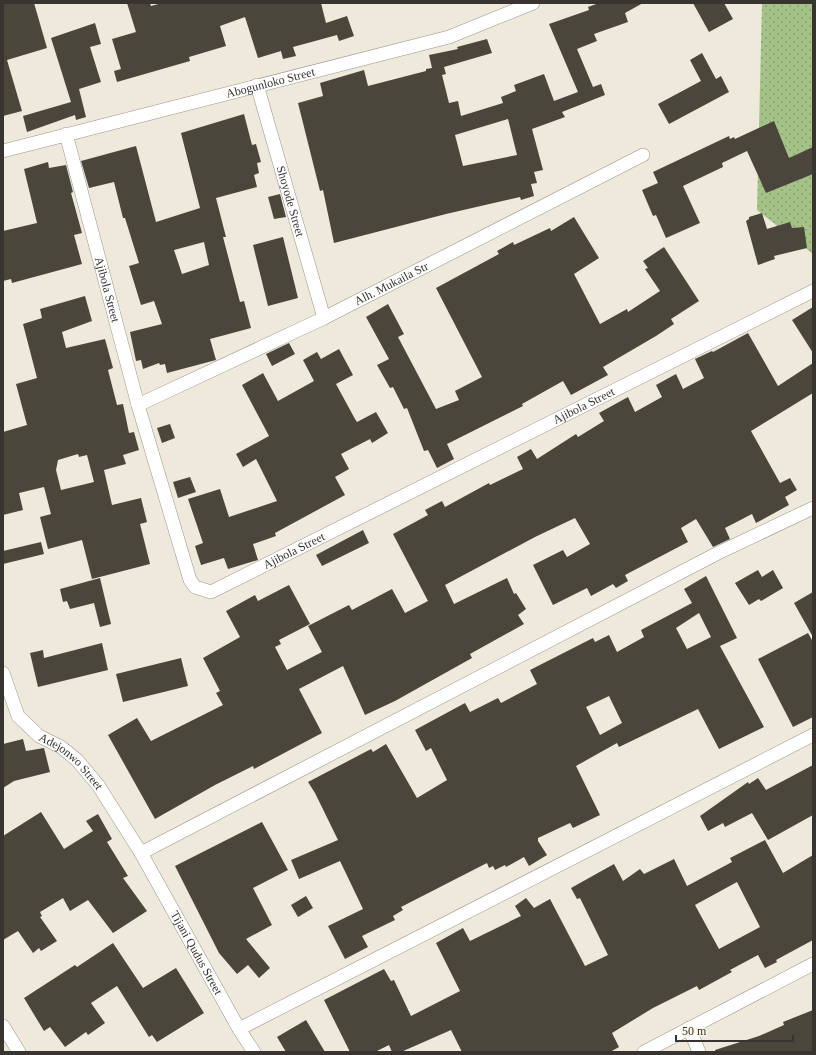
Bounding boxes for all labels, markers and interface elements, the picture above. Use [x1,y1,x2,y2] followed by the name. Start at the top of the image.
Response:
[225,64,317,101] street label: Abogunloko Street
[274,164,307,239] street label: Shoyode Street
[92,255,123,324] street label: Ajibola Street
[352,259,431,308] street label: Alh. Mukaila Str
[551,384,617,427] street label: Ajibola Street
[261,529,328,572] street label: Ajibola Street
[37,730,106,793] street label: Adejonwo Street
[168,908,226,998] street label: Tijani Qudus Street
[676,1017,793,1043] scale bar
[682,1024,707,1038] text: 50 m

